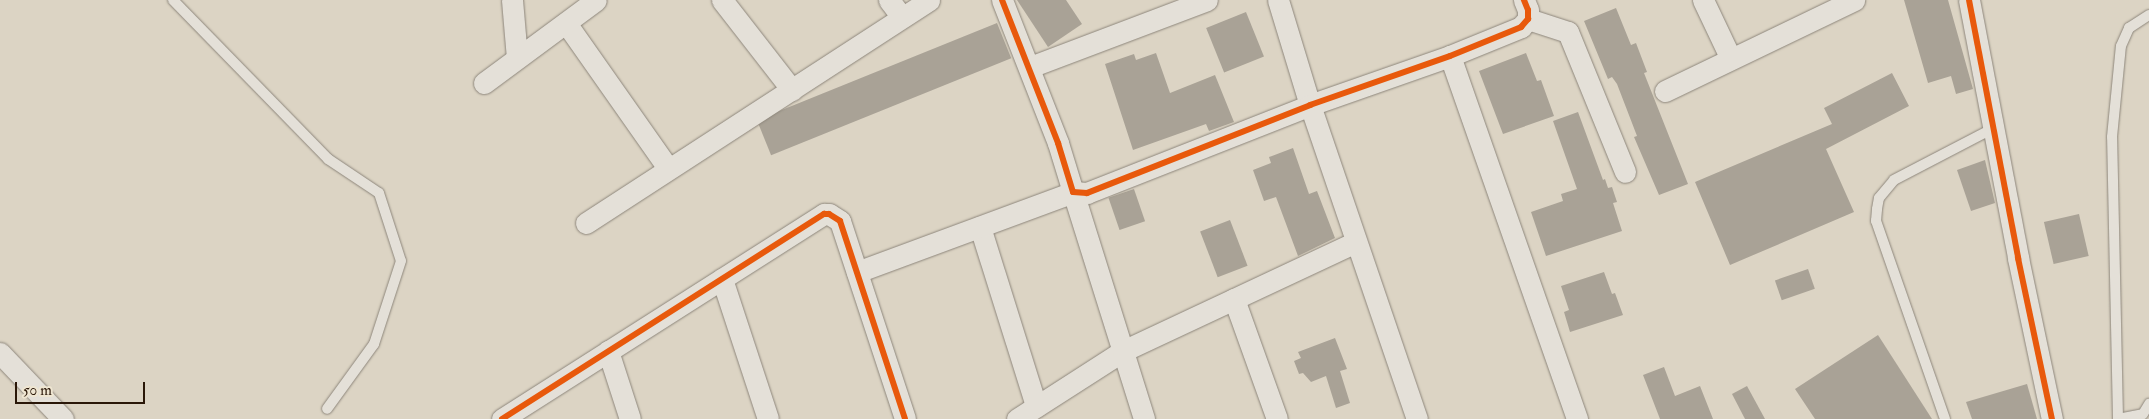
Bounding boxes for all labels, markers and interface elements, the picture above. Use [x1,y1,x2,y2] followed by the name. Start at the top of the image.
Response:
[18,372,148,404] scale bar
[23,381,52,400] text: 50 m

